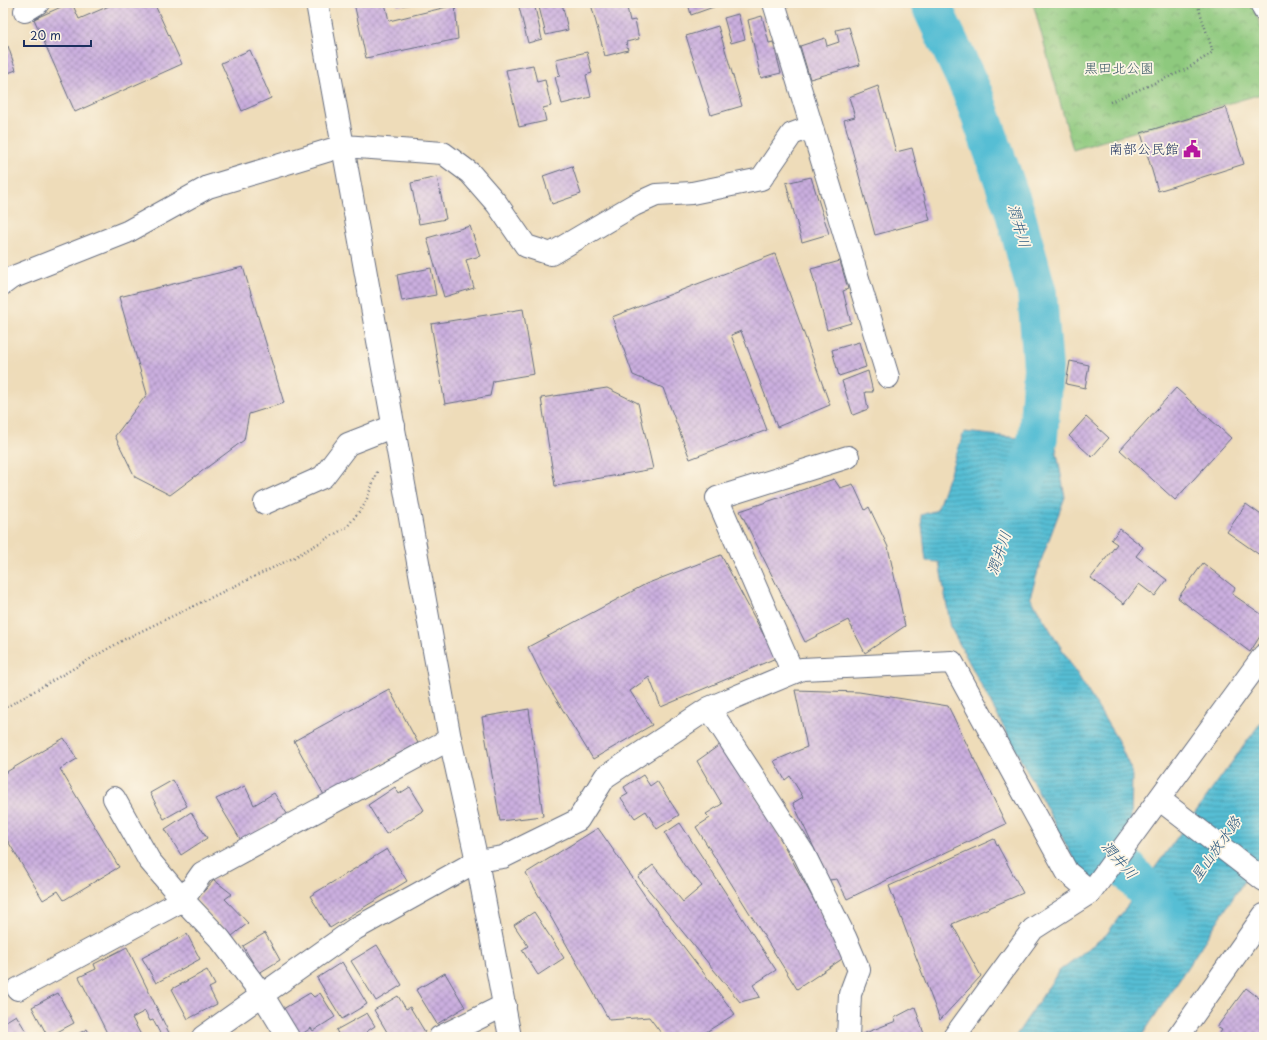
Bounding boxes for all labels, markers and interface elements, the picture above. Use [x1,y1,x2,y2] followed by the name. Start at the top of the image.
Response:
[24,22,91,48] scale bar
[30,26,61,44] text: 20 m
[1084,57,1154,78] park label: 黒田北公園
[1109,138,1179,159] place label: 南部公民館
[1182,139,1202,159] public building icon: 南部公民館
[1003,201,1038,250] water label: 潤井川
[979,527,1016,578] water label: 潤井川
[1184,810,1246,885] water label: 星山放水路
[1097,834,1144,884] water label: 潤井川

